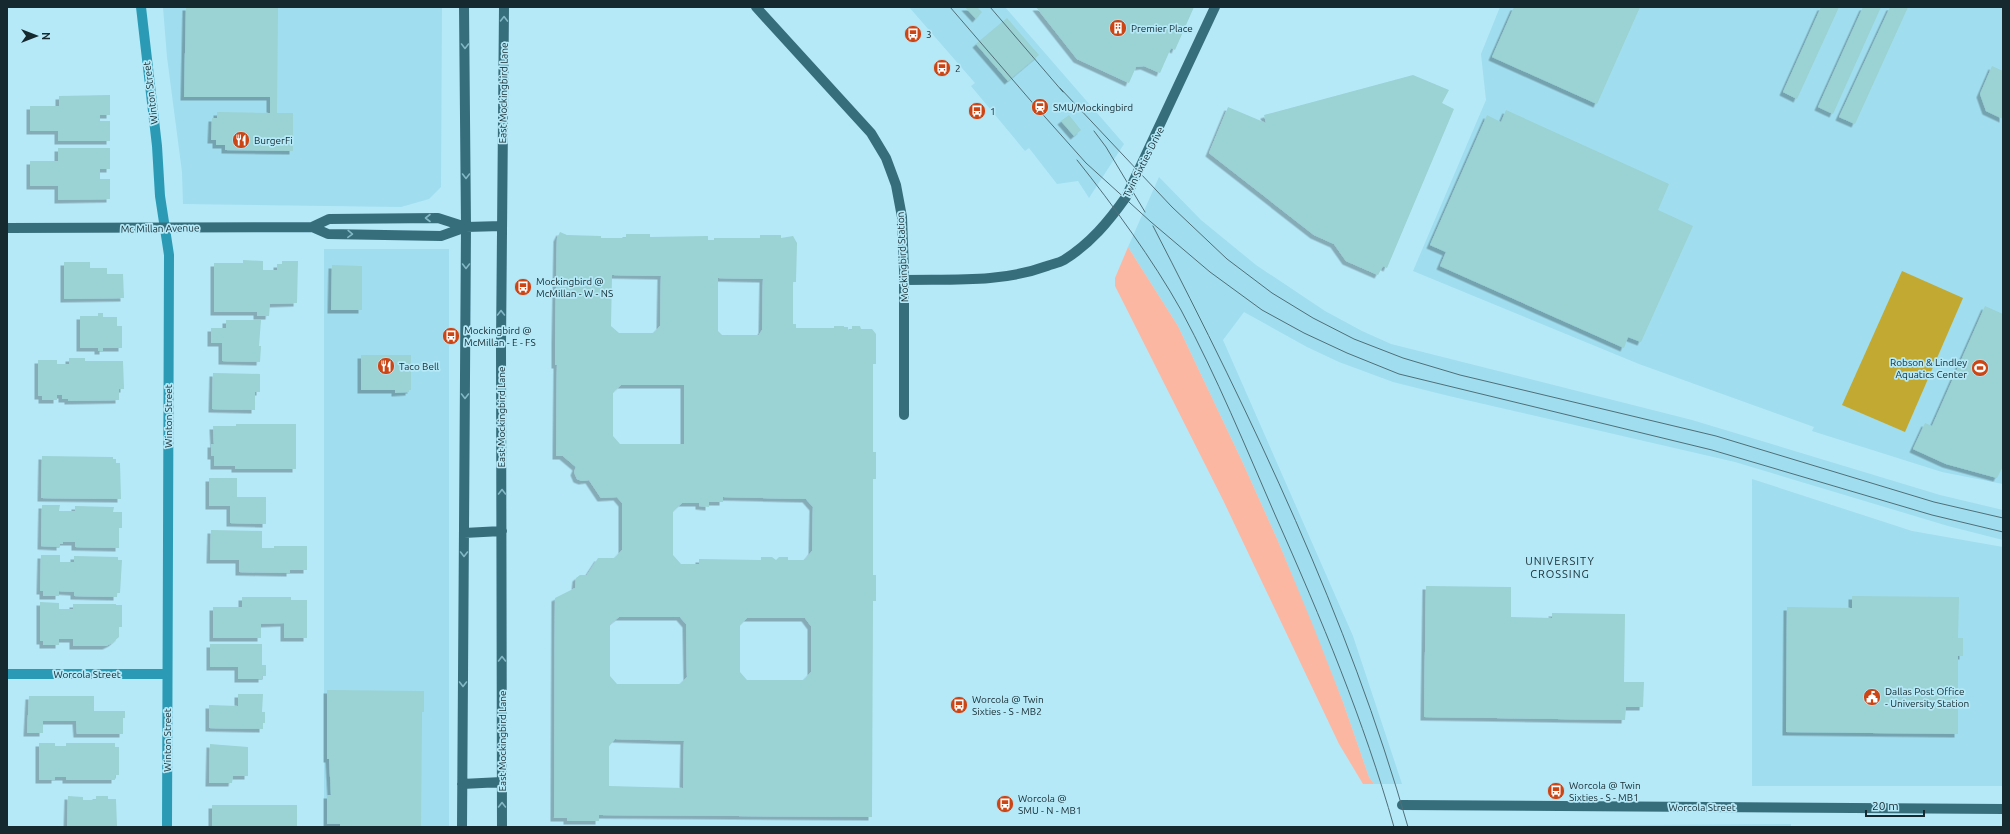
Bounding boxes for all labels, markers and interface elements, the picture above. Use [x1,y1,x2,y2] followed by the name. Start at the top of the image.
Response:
[16,16,56,56] north arrow
[500,16,508,22] one-way arrow
[1108,18,1128,38] building icon: Premier Place
[1131,23,1193,34] place label: Premier Place
[903,24,923,44] bus stop icon: 3
[926,29,932,40] place label: 3
[40,32,52,40] text: N
[497,42,510,144] street label: East Mockingbird Lane
[461,43,469,49] one-way arrow
[932,58,952,78] bus stop icon: 2
[141,61,160,125] street label: Winton Street
[955,63,961,74] place label: 2
[1030,97,1050,117] station icon: SMU/Mockingbird
[967,101,987,121] bus stop icon: 1
[1053,102,1133,113] place label: SMU/Mockingbird
[990,106,996,117] place label: 1
[1121,125,1166,199] street label: Twin Sixties Drive
[231,130,251,150] restaurant icon: BurgerFi
[254,135,293,146] place label: BurgerFi
[462,173,470,179] one-way arrow
[895,211,910,302] street label: Mockingbird Station
[425,214,431,222] one-way arrow
[120,222,200,235] street label: Mc Millan Avenue
[347,230,353,239] one-way arrow
[462,263,470,269] one-way arrow
[536,276,613,299] place label: Mockingbird @ McMillan - W - NS
[513,277,533,297] bus stop icon: Mockingbird @ McMillan - W - NS
[497,310,505,316] one-way arrow
[464,325,536,348] place label: Mockingbird @ McMillan - E - FS
[441,326,461,346] bus stop icon: Mockingbird @ McMillan - E - FS
[376,356,396,376] restaurant icon: Taco Bell
[1890,357,1967,380] place label: Robson & Lindley Aquatics Center
[1970,358,1990,378] sports icon: Robson & Lindley Aquatics Center
[399,361,440,372] place label: Taco Bell
[496,366,507,468] street label: East Mockingbird Lane
[163,384,174,448] street label: Winton Street
[461,393,469,399] one-way arrow
[498,489,506,495] one-way arrow
[460,551,468,557] one-way arrow
[1525,555,1595,580] district label: UNIVERSITY CROSSING
[498,656,506,662] one-way arrow
[53,669,121,680] street label: Worcola Street
[459,681,467,687] one-way arrow
[1885,686,1969,709] place label: Dallas Post Office - University Station
[1862,687,1882,707] public building icon: Dallas Post Office - University Station
[497,690,508,792] street label: East Mockingbird Lane
[972,694,1044,717] place label: Worcola @ Twin Sixties - S - MB2
[949,695,969,715] bus stop icon: Worcola @ Twin Sixties - S - MB2
[162,708,173,772] street label: Winton Street
[1569,780,1641,803] place label: Worcola @ Twin Sixties - S - MB1
[1546,781,1566,801] bus stop icon: Worcola @ Twin Sixties - S - MB1
[1866,792,1924,818] scale bar
[1018,793,1082,816] place label: Worcola @ SMU - N - MB1
[995,794,1015,814] bus stop icon: Worcola @ SMU - N - MB1
[1872,799,1899,812] text: 20 m
[498,802,506,808] one-way arrow
[1668,802,1736,813] street label: Worcola Street

